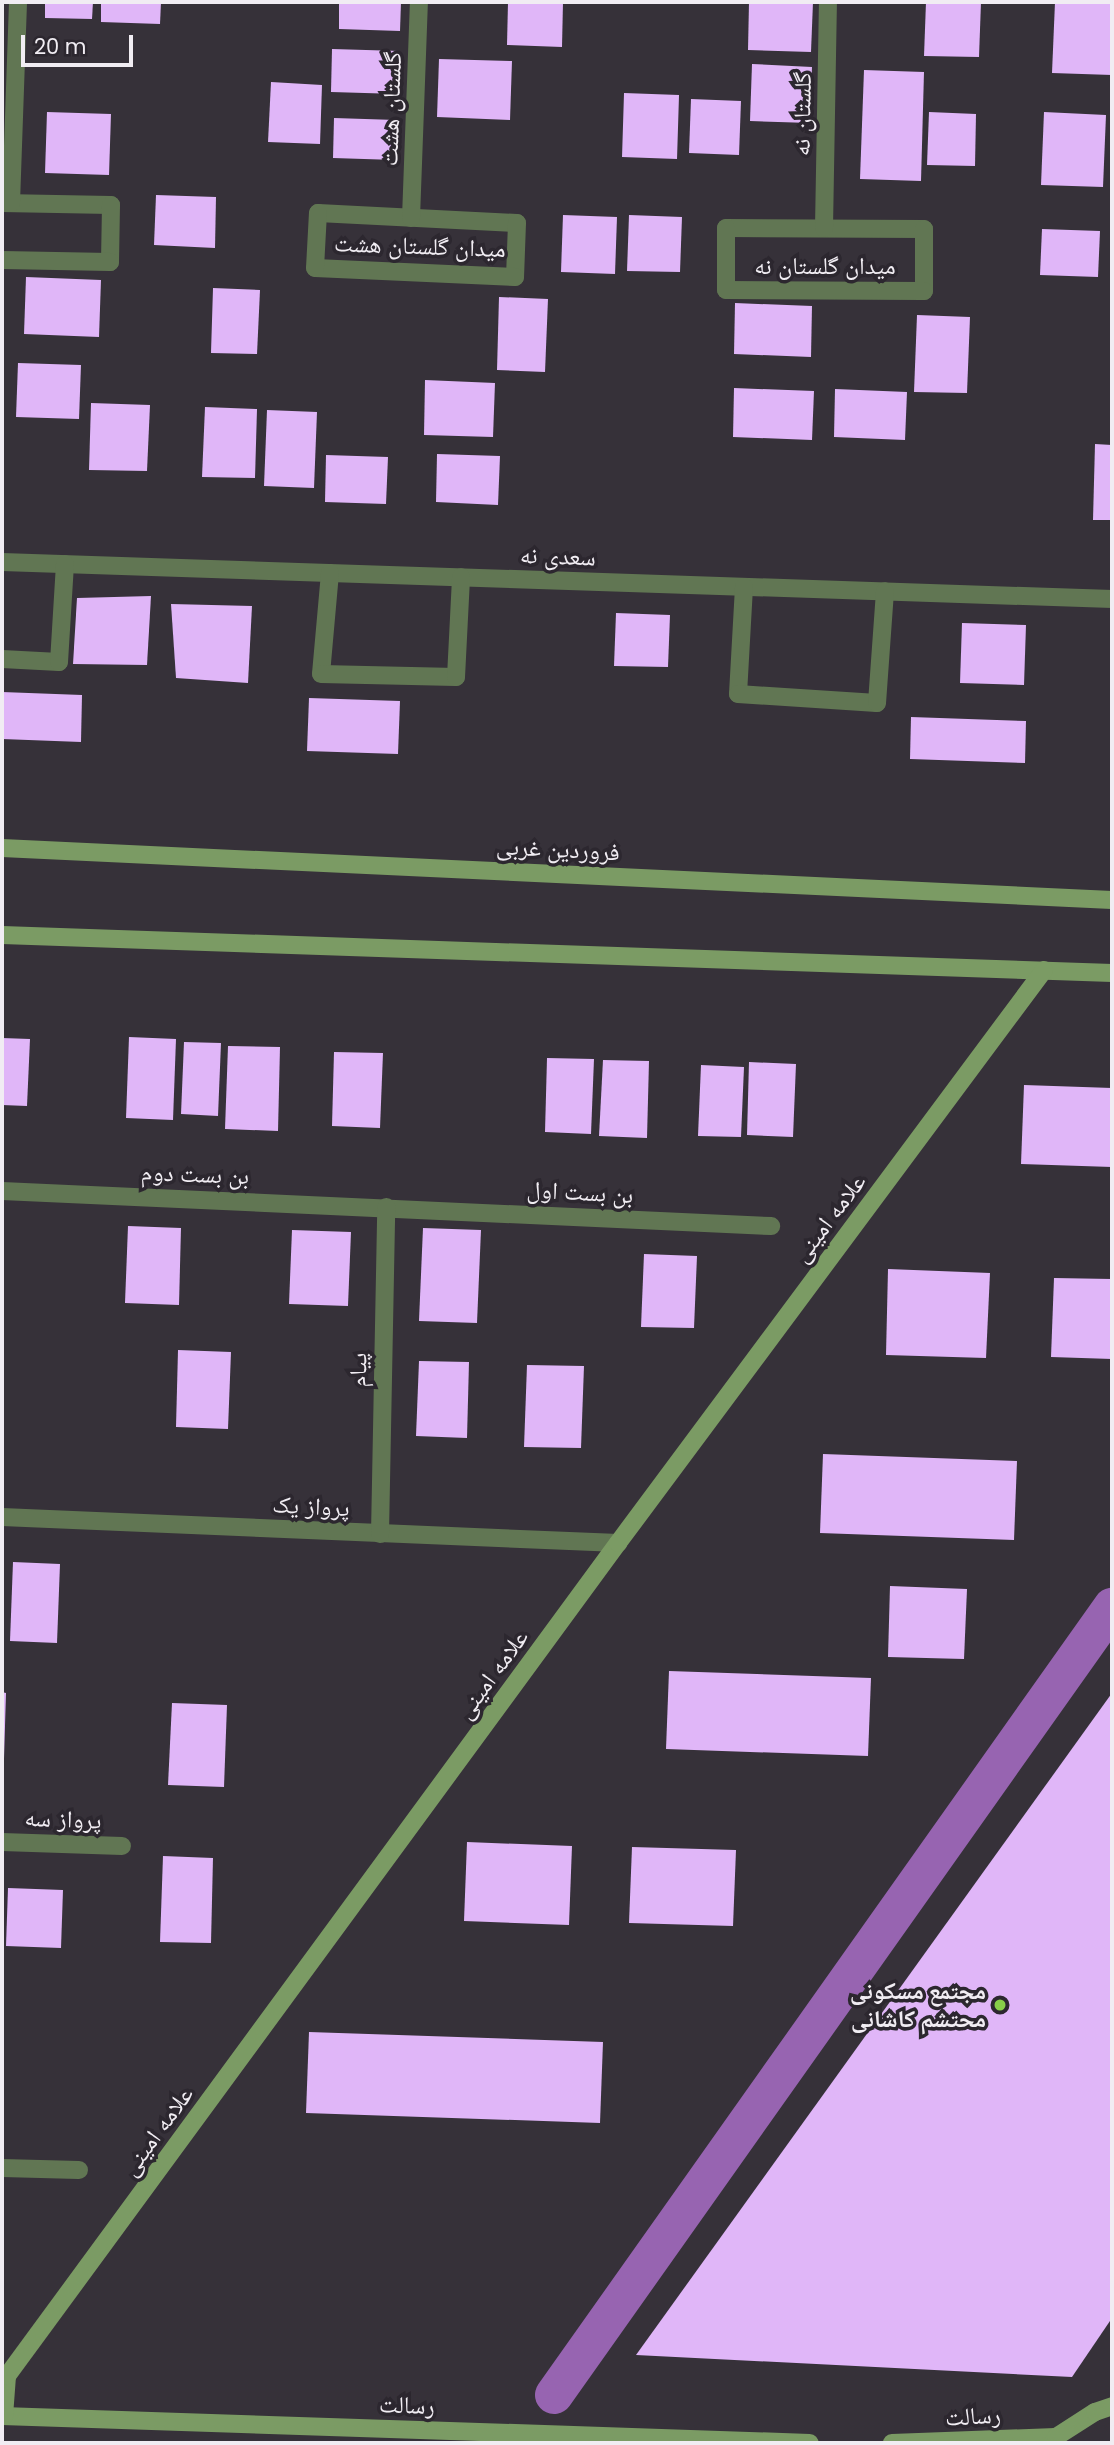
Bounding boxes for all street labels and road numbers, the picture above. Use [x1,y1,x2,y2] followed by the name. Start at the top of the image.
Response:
[375,51,407,167] street label: گلستان هشت
[787,72,817,156] street label: گلستان نه
[334,229,506,263] street label: میدان گلستان هشت
[754,252,896,280] street label: میدان گلستان نه
[520,540,596,572] street label: سعدی نه
[495,831,621,867] street label: فروردین غربی
[140,1158,250,1190] street label: بن بست دوم
[786,1168,872,1268] street label: علامه امینی
[526,1175,634,1209] street label: بن بست اول
[343,1352,373,1388] street label: پیام
[272,1490,350,1522] street label: پرواز یک
[450,1624,534,1724] street label: علامه امینی
[24,1803,102,1835] street label: پرواز سه
[115,2081,199,2181] street label: علامه امینی
[379,2390,435,2420] street label: رسالت
[944,2400,1002,2432] street label: رسالت

